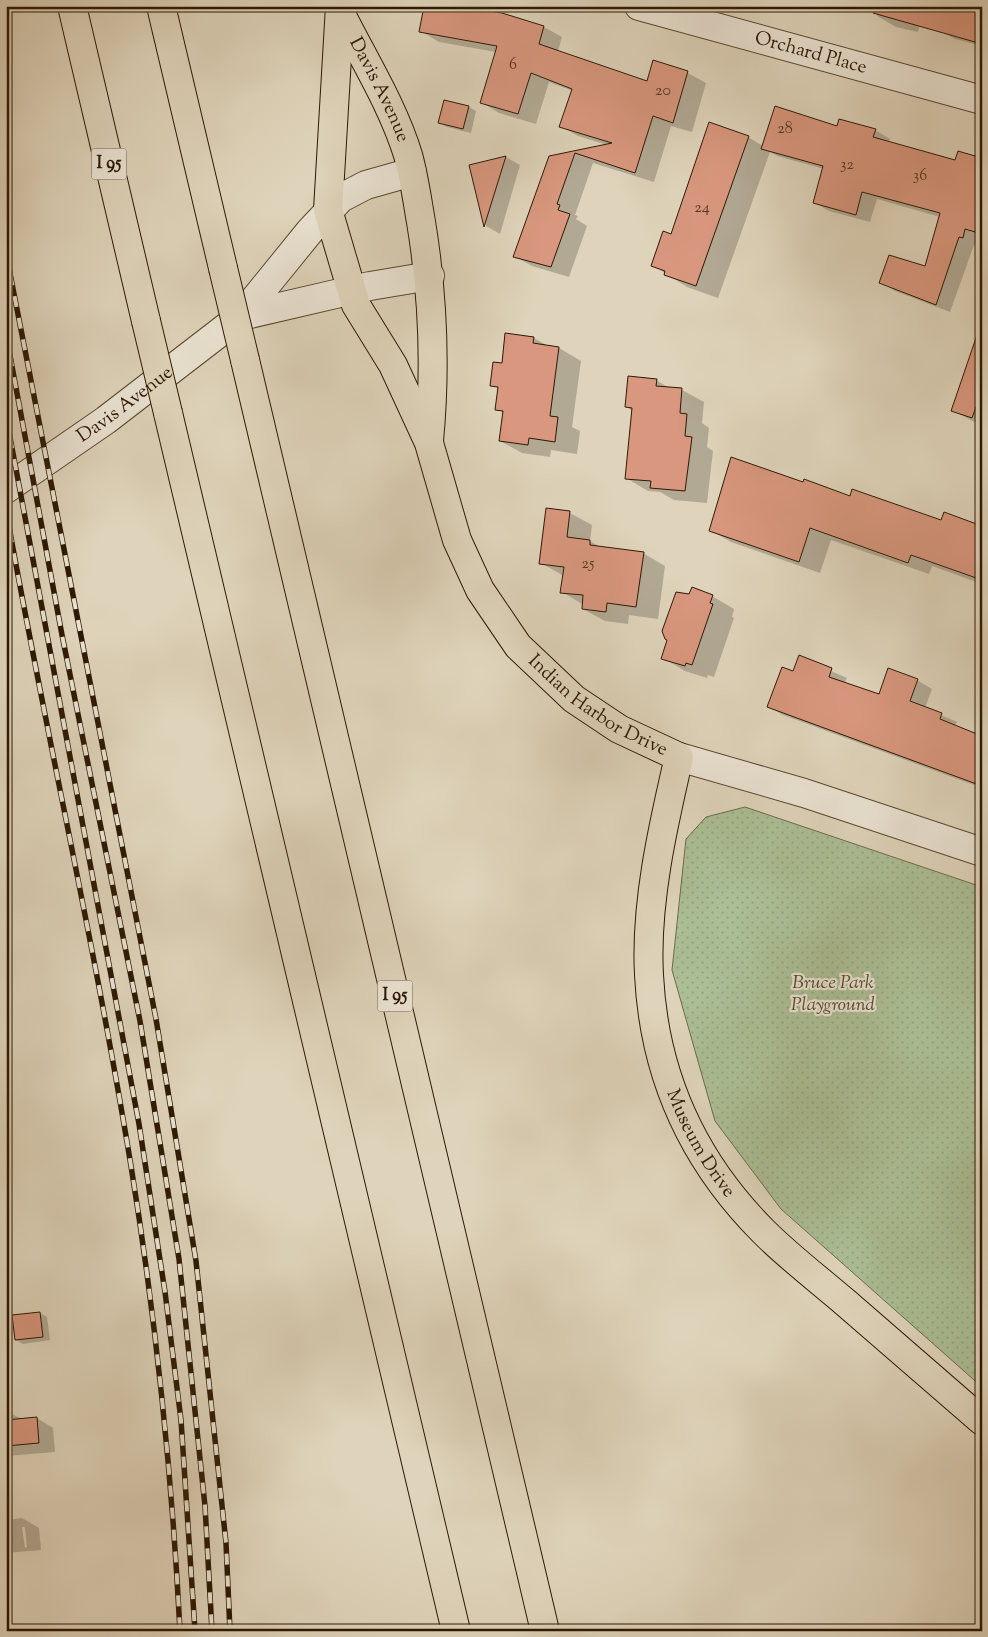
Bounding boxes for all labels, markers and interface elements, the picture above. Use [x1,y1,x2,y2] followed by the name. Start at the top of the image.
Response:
[751,25,870,81] street label: Orchard Place
[342,32,416,146] street label: Davis Avenue
[509,54,517,77] house number: 6
[655,80,671,103] house number: 20
[777,118,793,141] house number: 28
[92,148,126,180] road number: I 95
[840,154,854,177] house number: 32
[913,165,927,188] house number: 36
[694,197,710,220] house number: 24
[72,359,179,450] street label: Davis Avenue
[582,553,595,576] house number: 25
[522,648,672,763] street label: Indian Harbor Drive
[791,970,876,1019] park label: Bruce Park Playground
[378,980,412,1011] road number: I 95
[659,1085,742,1203] street label: Museum Drive

